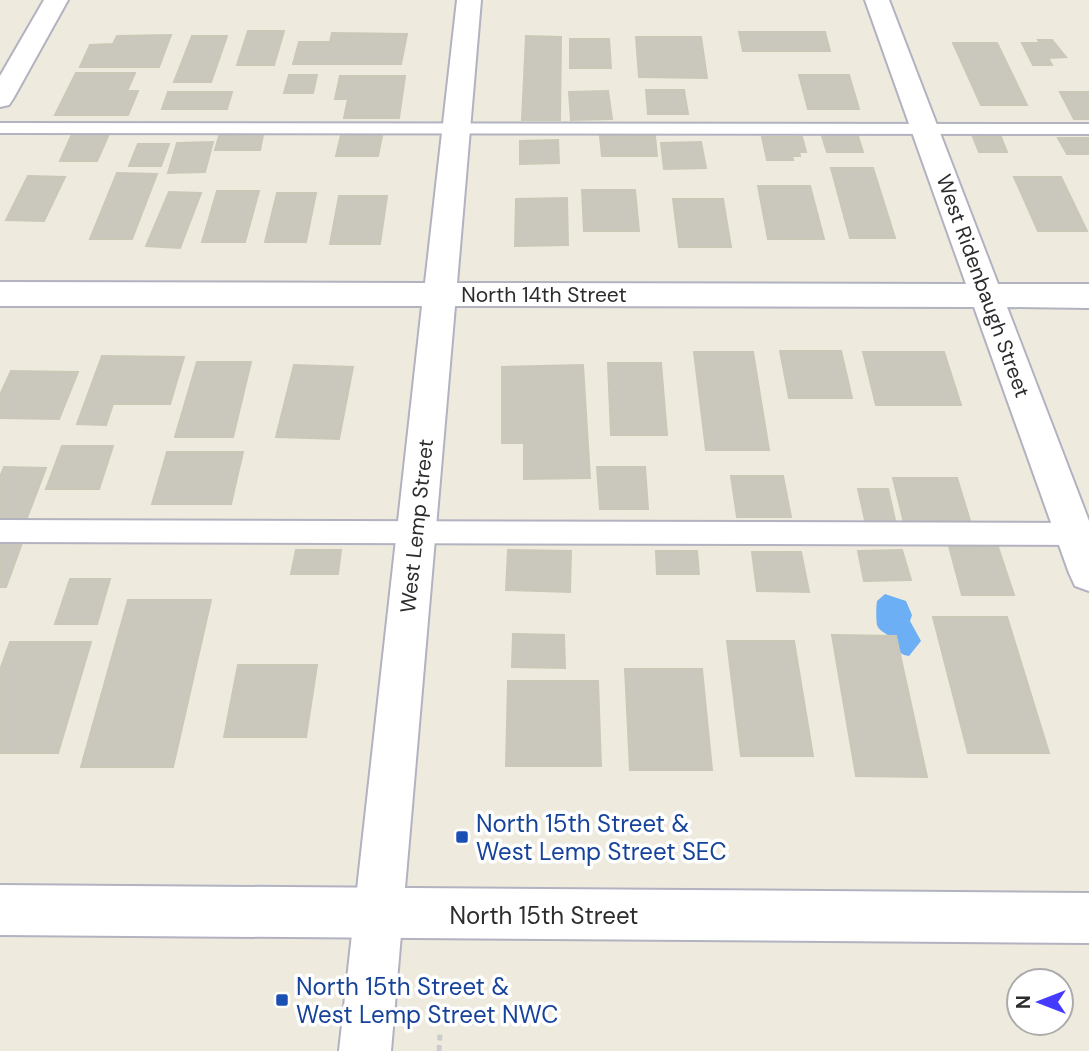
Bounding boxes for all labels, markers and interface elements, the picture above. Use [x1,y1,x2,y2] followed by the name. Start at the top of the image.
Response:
[930,171,1036,401] street label: West Ridenbaugh Street
[461,281,627,309] street label: North 14th Street
[394,438,440,614] street label: West Lemp Street
[476,808,727,867] place label: North 15th Street & West Lemp Street SEC
[454,829,470,845] marker: North 15th Street & West Lemp Street SEC
[449,900,639,931] street label: North 15th Street
[1005,967,1075,1037] north arrow
[296,971,558,1030] place label: North 15th Street & West Lemp Street NWC
[274,992,290,1008] marker: North 15th Street & West Lemp Street NWC
[1011,995,1036,1009] text: N

